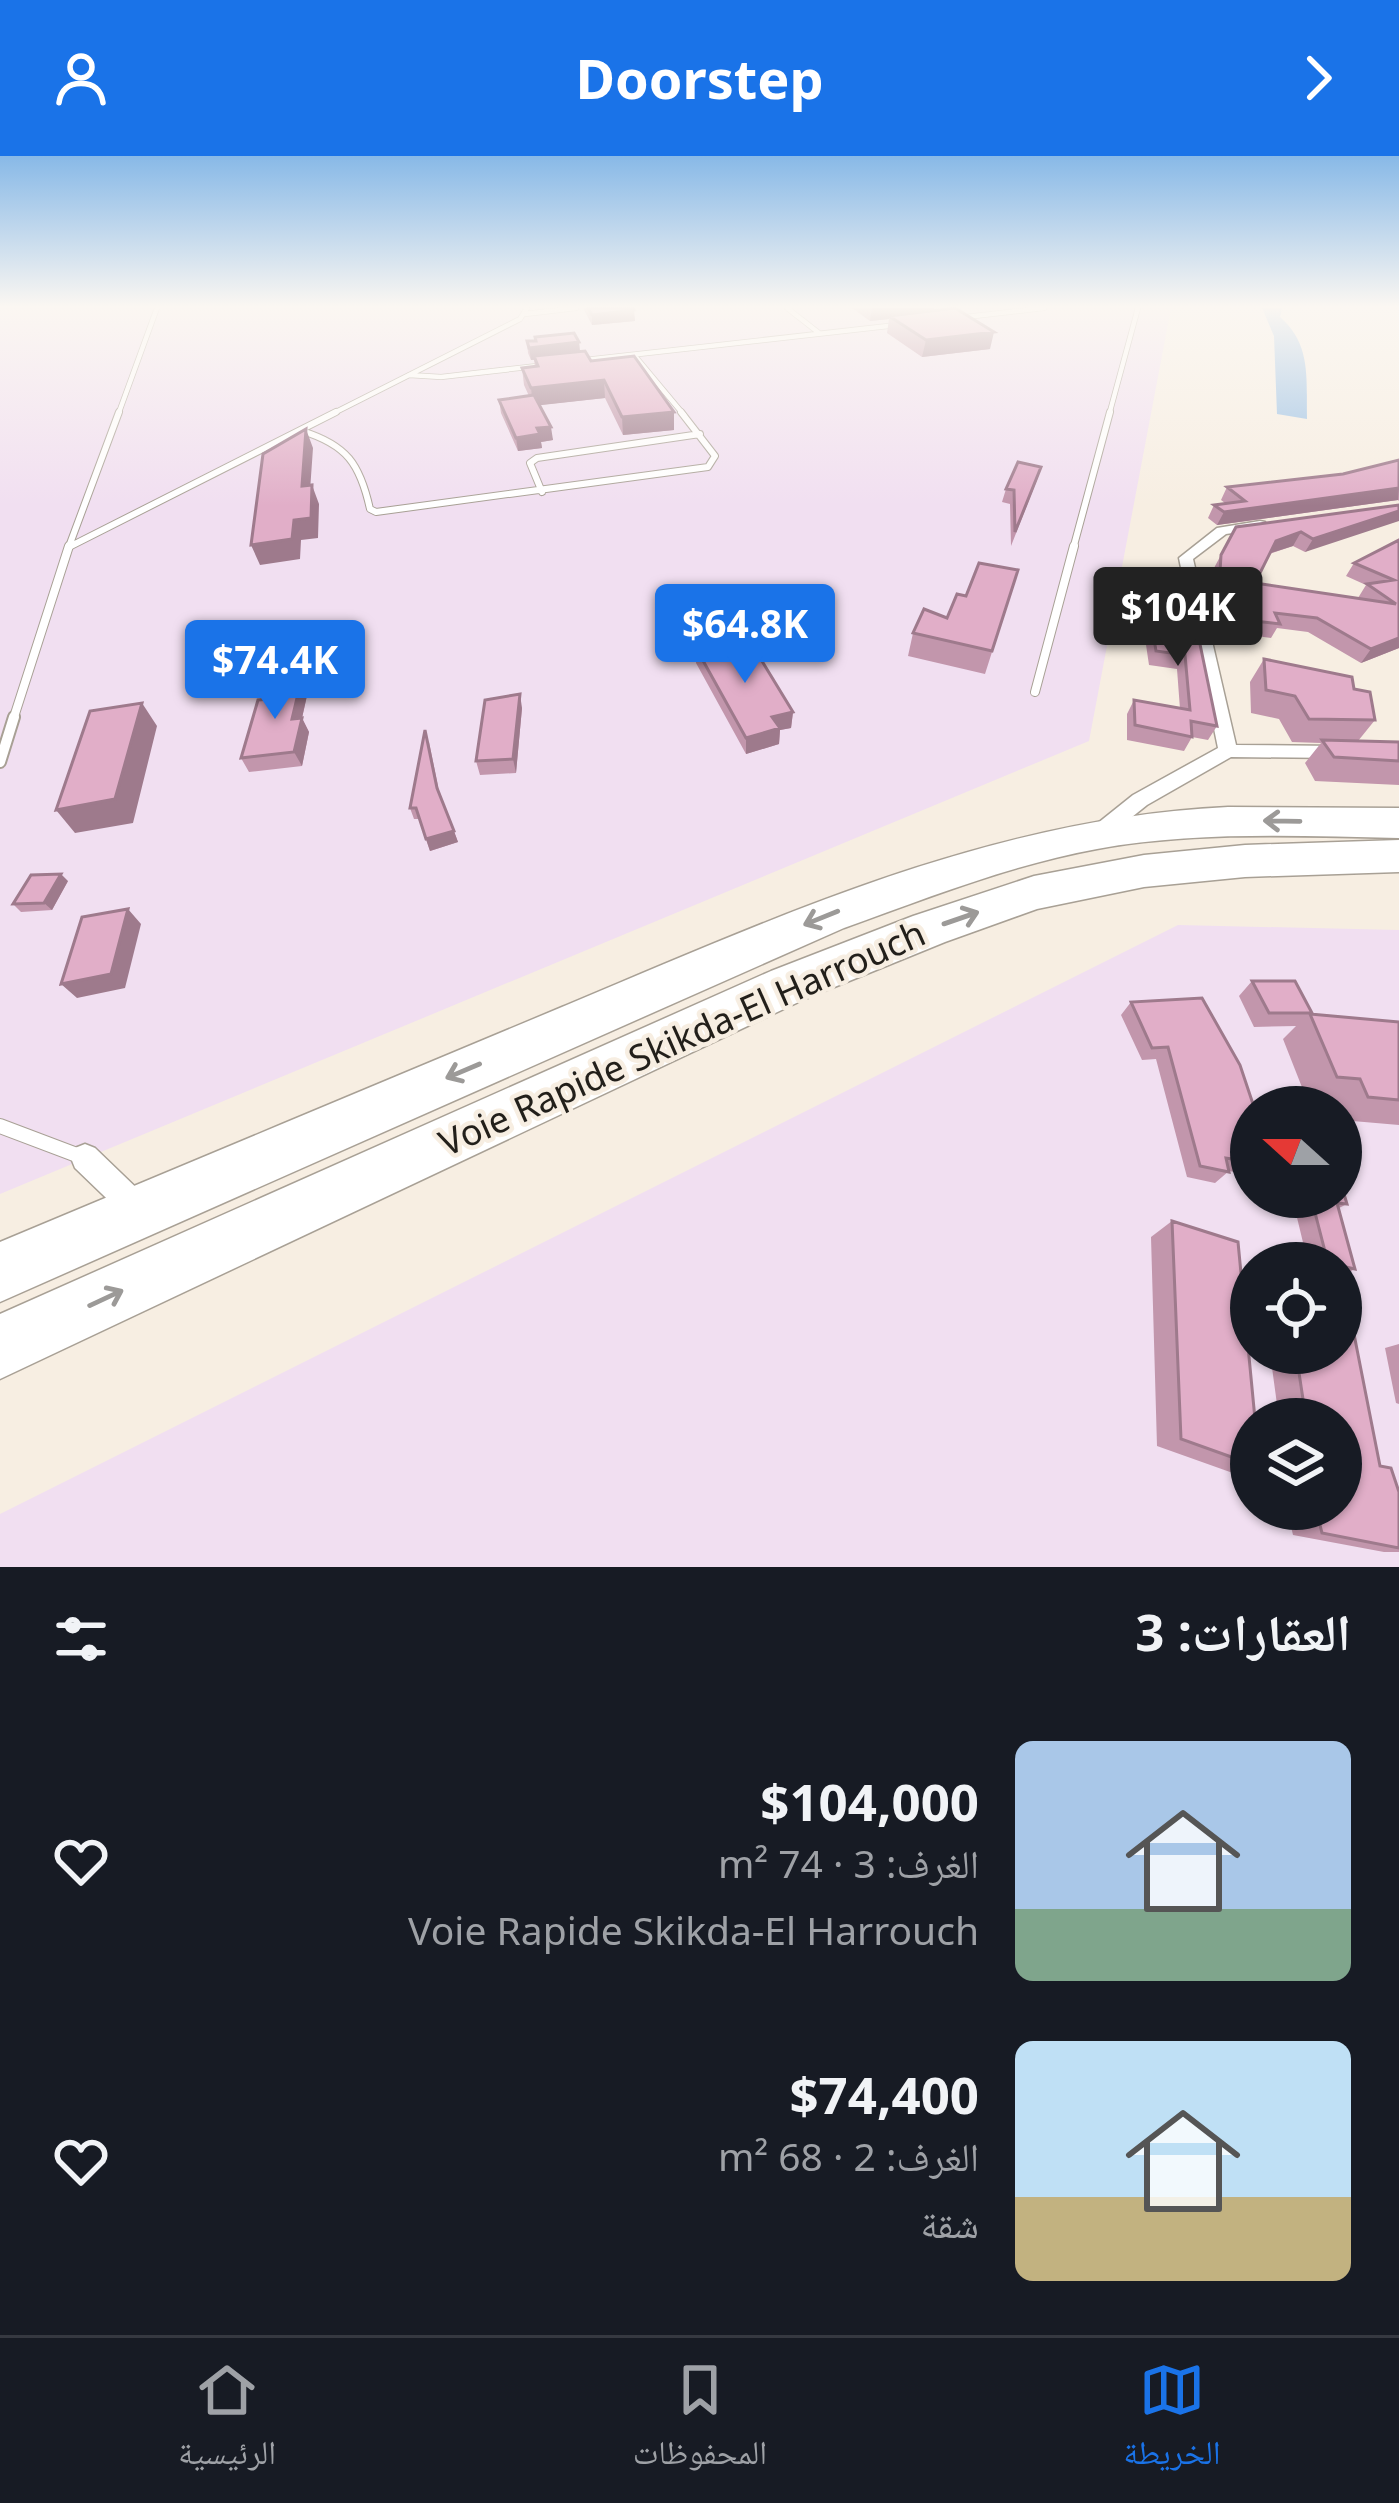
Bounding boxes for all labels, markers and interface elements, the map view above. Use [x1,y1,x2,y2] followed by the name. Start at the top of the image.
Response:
[575,41,824,115] text: Doorstep
[48,45,114,111] icon: person
[1285,45,1351,111] icon: forward
[1094,567,1262,669] pin: $104K
[1120,579,1236,632] text: $104K
[647,584,843,686] pin: $64.8K
[682,596,808,649] text: $64.8K
[177,620,373,722] pin: $74.4K
[212,632,338,685] text: $74.4K
[1263,810,1302,832] one-way arrow
[941,905,979,927] one-way arrow
[431,908,932,1167] street label: Voie Rapide Skikda-El Harrouch
[804,909,841,931] one-way arrow
[445,1062,482,1083] one-way arrow
[1230,1086,1362,1218] north arrow
[1230,1086,1362,1530] map controls
[1230,1242,1362,1374] button: locate
[87,1286,123,1308] one-way arrow
[1230,1398,1362,1530] button: layers
[1135,1596,1351,1666] text: العقارات: 3
[48,1606,114,1672] icon: filters
[760,1766,979,1836] text: $104,000
[1111,1789,1255,1933] icon: home
[48,1828,114,1894] icon: heart
[718,1836,979,1889] text: الغرف: 3 · 74 m²
[408,1903,979,1956] text: Voie Rapide Skikda-El Harrouch
[789,2059,979,2129] text: $74,400
[1111,2089,1255,2233] icon: home
[48,2128,114,2194] icon: heart
[718,2129,979,2182] text: الغرف: 2 · 68 m²
[921,2196,979,2249] text: شقة
[178,2357,276,2485] tab: الرئيسية
[633,2357,767,2485] tab: المحفوظات
[1124,2357,1221,2485] tab: الخريطة

